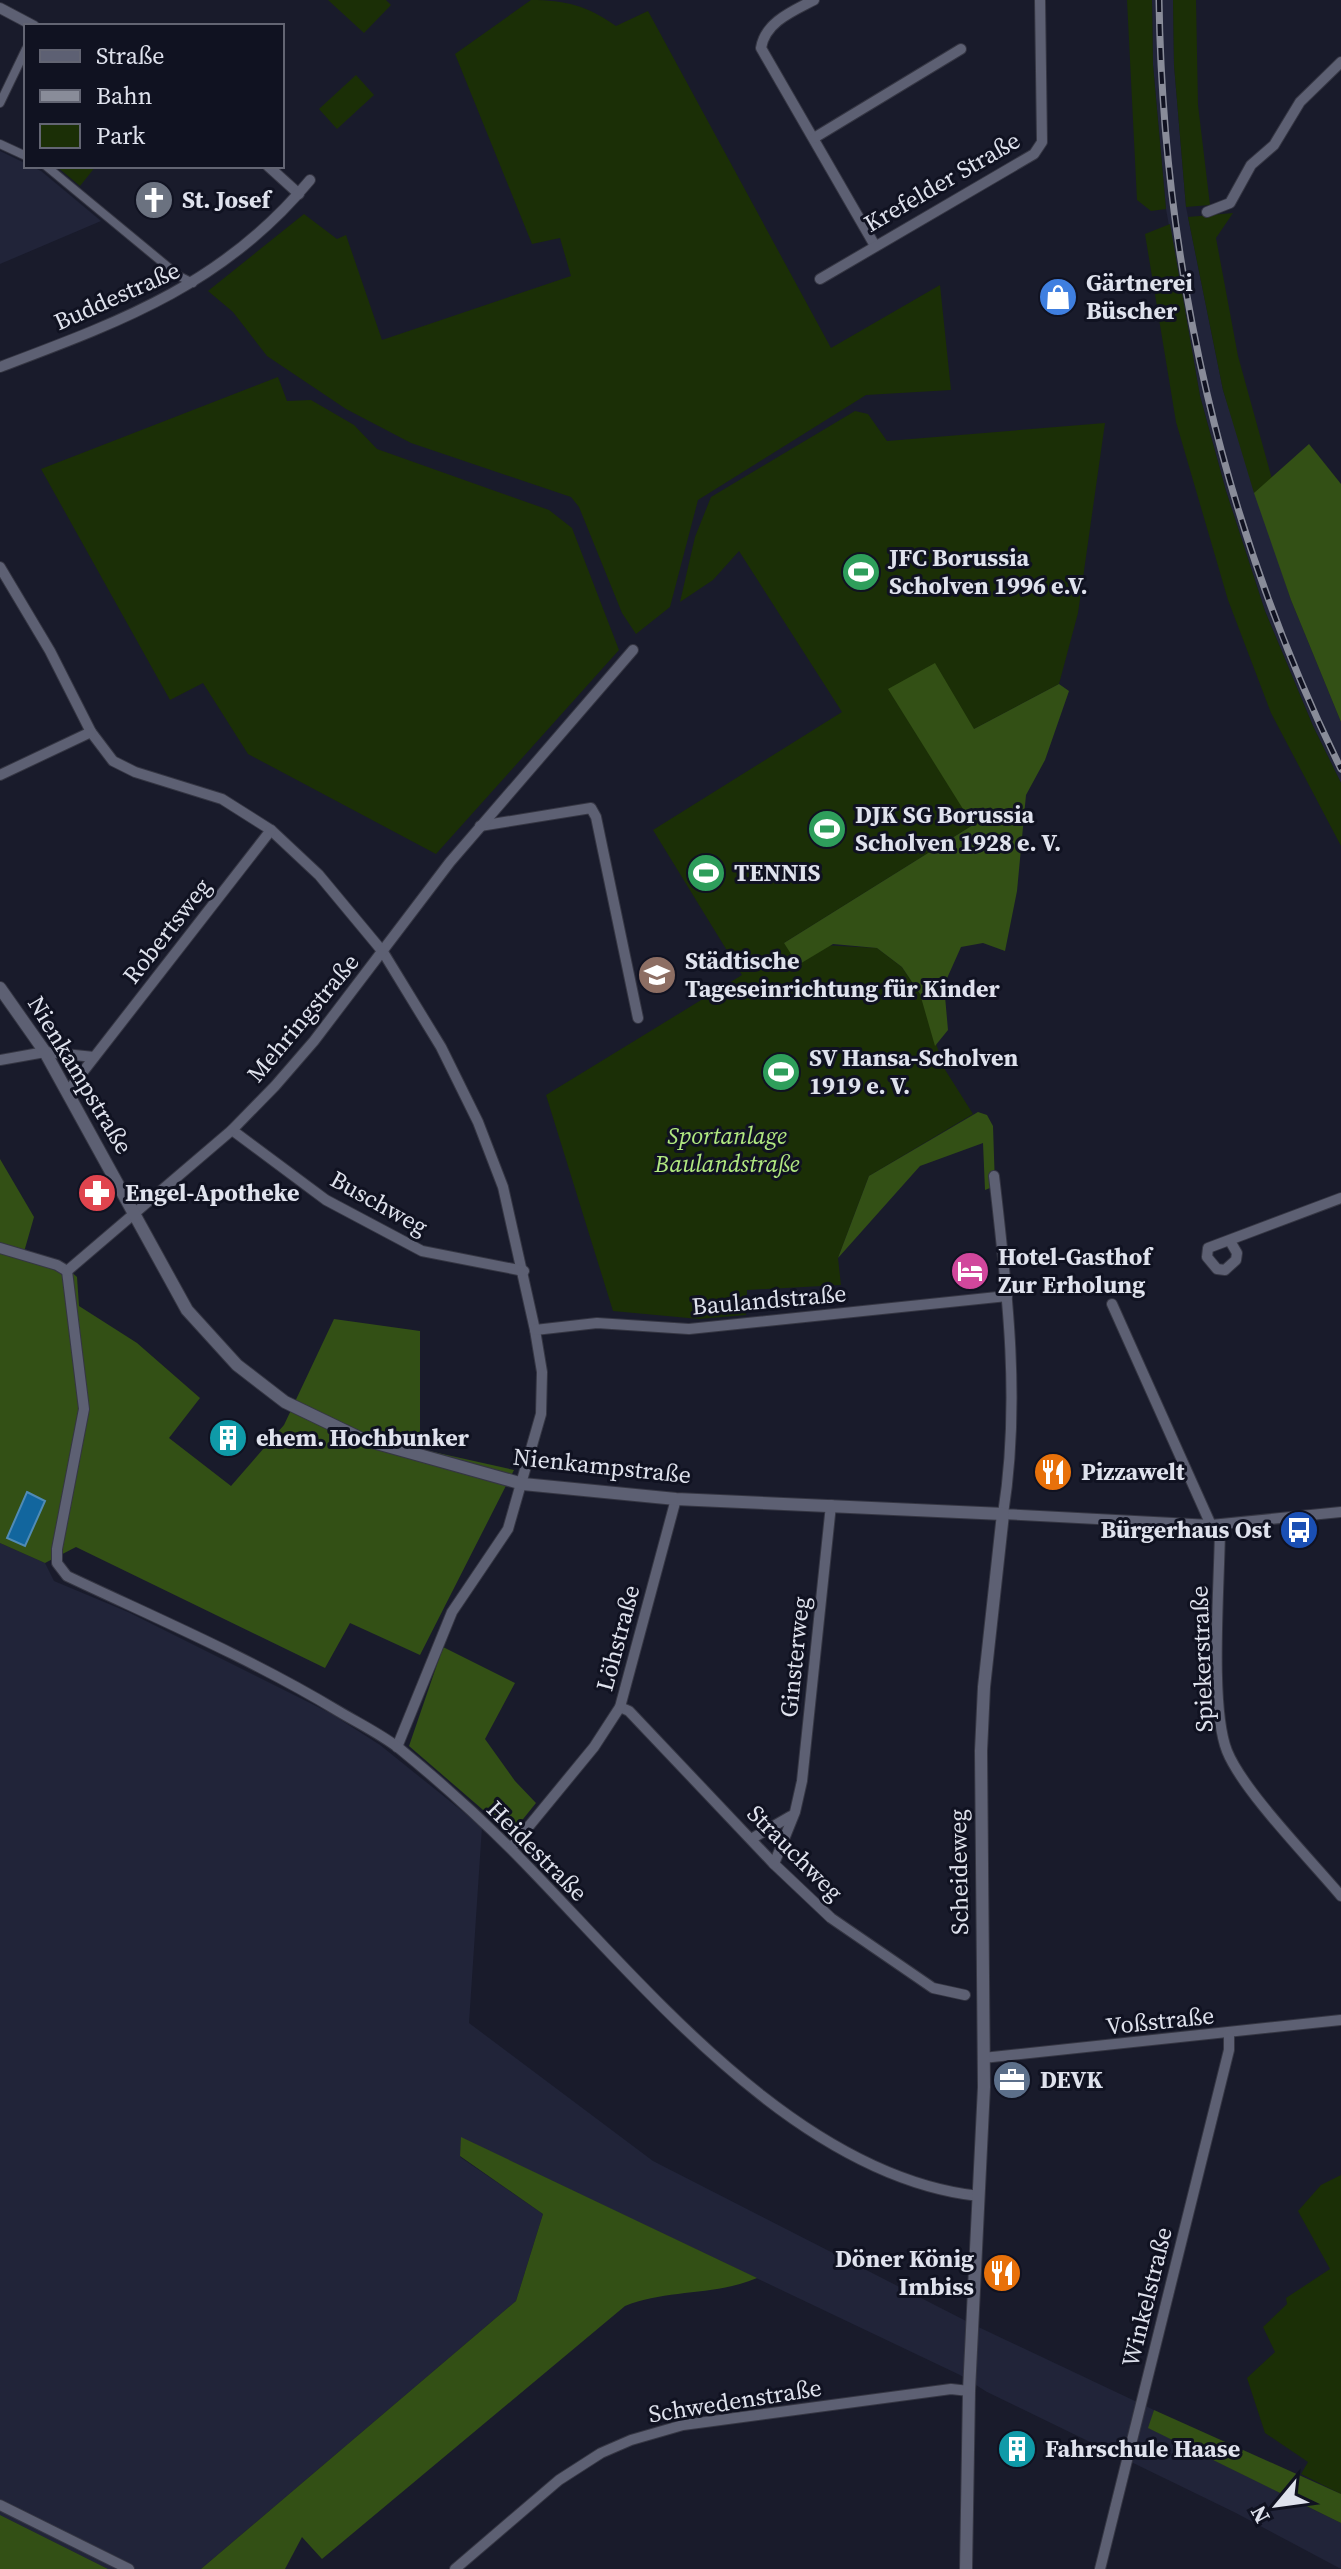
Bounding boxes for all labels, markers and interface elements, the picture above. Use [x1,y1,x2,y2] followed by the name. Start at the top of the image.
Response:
[24,24,284,168] legend
[96,39,164,72] text: Straße
[96,79,152,112] text: Bahn
[96,119,146,152] text: Park
[858,123,1026,240] street label: Krefelder Straße
[133,179,175,221] church icon: St. Josef
[182,183,273,216] place label: St. Josef
[49,253,185,338] street label: Buddestraße
[1086,266,1193,327] place label: Gärtnerei Büscher
[1037,276,1079,318] shop icon: Gärtnerei Büscher
[887,541,1088,602] place label: JFC Borussia Scholven 1996 e.V.
[840,551,882,593] sports icon: JFC Borussia Scholven 1996 e.V.
[855,798,1061,859] place label: DJK SG Borussia Scholven 1928 e. V.
[806,808,848,850] sports icon: DJK SG Borussia Scholven 1928 e. V.
[685,852,727,894] sports icon: TENNIS
[734,856,821,889] place label: TENNIS
[115,871,218,990] street label: Robertsweg
[685,944,1001,1005] place label: Städtische Tageseinrichtung für Kinder
[239,946,366,1089] street label: Mehringstraße
[636,954,678,996] school or university icon: Städtische Tageseinrichtung für Kinder
[20,990,141,1160] street label: Nienkampstraße
[809,1041,1019,1102] place label: SV Hansa-Scholven 1919 e. V.
[760,1051,802,1093] sports icon: SV Hansa-Scholven 1919 e. V.
[653,1119,800,1180] park label: Sportanlage Baulandstraße
[325,1162,434,1243] street label: Buschweg
[76,1172,118,1214] pharmacy icon: Engel-Apotheke
[125,1176,300,1209] place label: Engel-Apotheke
[998,1240,1154,1301] place label: Hotel-Gasthof Zur Erholung
[949,1250,991,1292] hotel icon: Hotel-Gasthof Zur Erholung
[690,1276,848,1323] street label: Baulandstraße
[207,1417,249,1459] building icon: ehem. Hochbunker
[256,1421,470,1454] place label: ehem. Hochbunker
[511,1440,693,1491] street label: Nienkampstraße
[1032,1451,1074,1493] restaurant icon: Pizzawelt
[1081,1455,1185,1488] place label: Pizzawelt
[1278,1509,1320,1551] bus stop icon: Bürgerhaus Ost
[1100,1513,1271,1546] place label: Bürgerhaus Ost
[588,1581,647,1695] street label: Löhstraße
[1182,1585,1221,1733] street label: Spiekerstraße
[772,1595,817,1719] street label: Ginsterweg
[480,1793,595,1908] street label: Heidestraße
[740,1797,851,1908] street label: Strauchweg
[941,1809,976,1935] street label: Scheideweg
[1104,1998,1216,2043] street label: Voßstraße
[991,2059,1033,2101] office icon: DEVK
[1040,2063,1103,2096] place label: DEVK
[1113,2224,1180,2370] street label: Winkelstraße
[835,2242,974,2303] place label: Döner König Imbiss
[981,2252,1023,2294] restaurant icon: Döner König Imbiss
[646,2371,824,2430] street label: Schwedenstraße
[996,2428,1038,2470] building icon: Fahrschule Haase
[1045,2432,1240,2465] place label: Fahrschule Haase
[1237,2465,1317,2545] north arrow
[1243,2500,1277,2529] text: N

